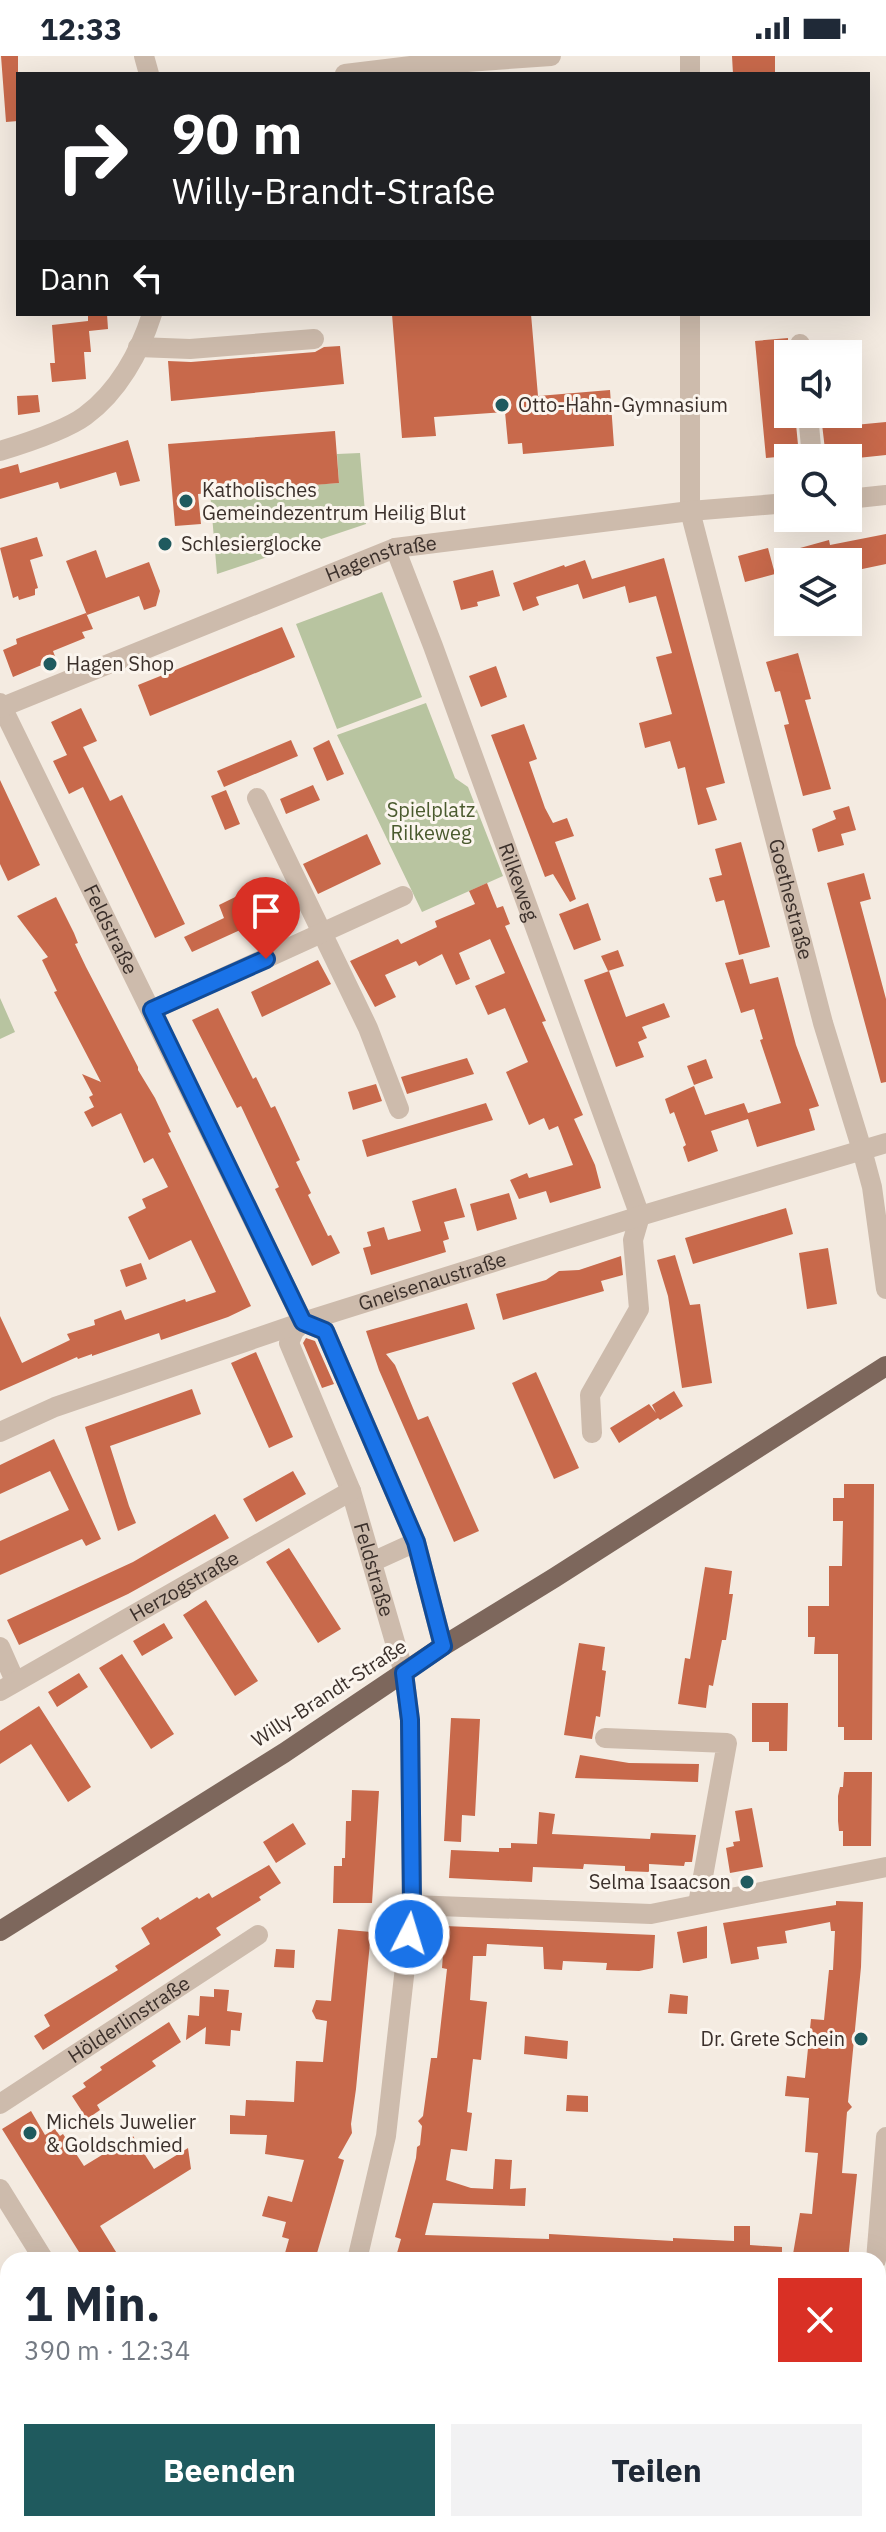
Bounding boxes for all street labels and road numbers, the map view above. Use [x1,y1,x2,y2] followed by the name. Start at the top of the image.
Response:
[321,529,438,588] street label: Hagenstraße
[763,836,820,962] street label: Goethestraße
[493,839,546,925] street label: Rilkeweg
[78,880,145,979] street label: Feldstraße
[355,1245,509,1317] street label: Gneisenaustraße
[348,1519,401,1620] street label: Feldstraße
[124,1544,244,1627] street label: Herzogstraße
[246,1632,411,1753] street label: Willy-Brandt-Straße
[62,1969,195,2069] street label: Hölderlinstraße

